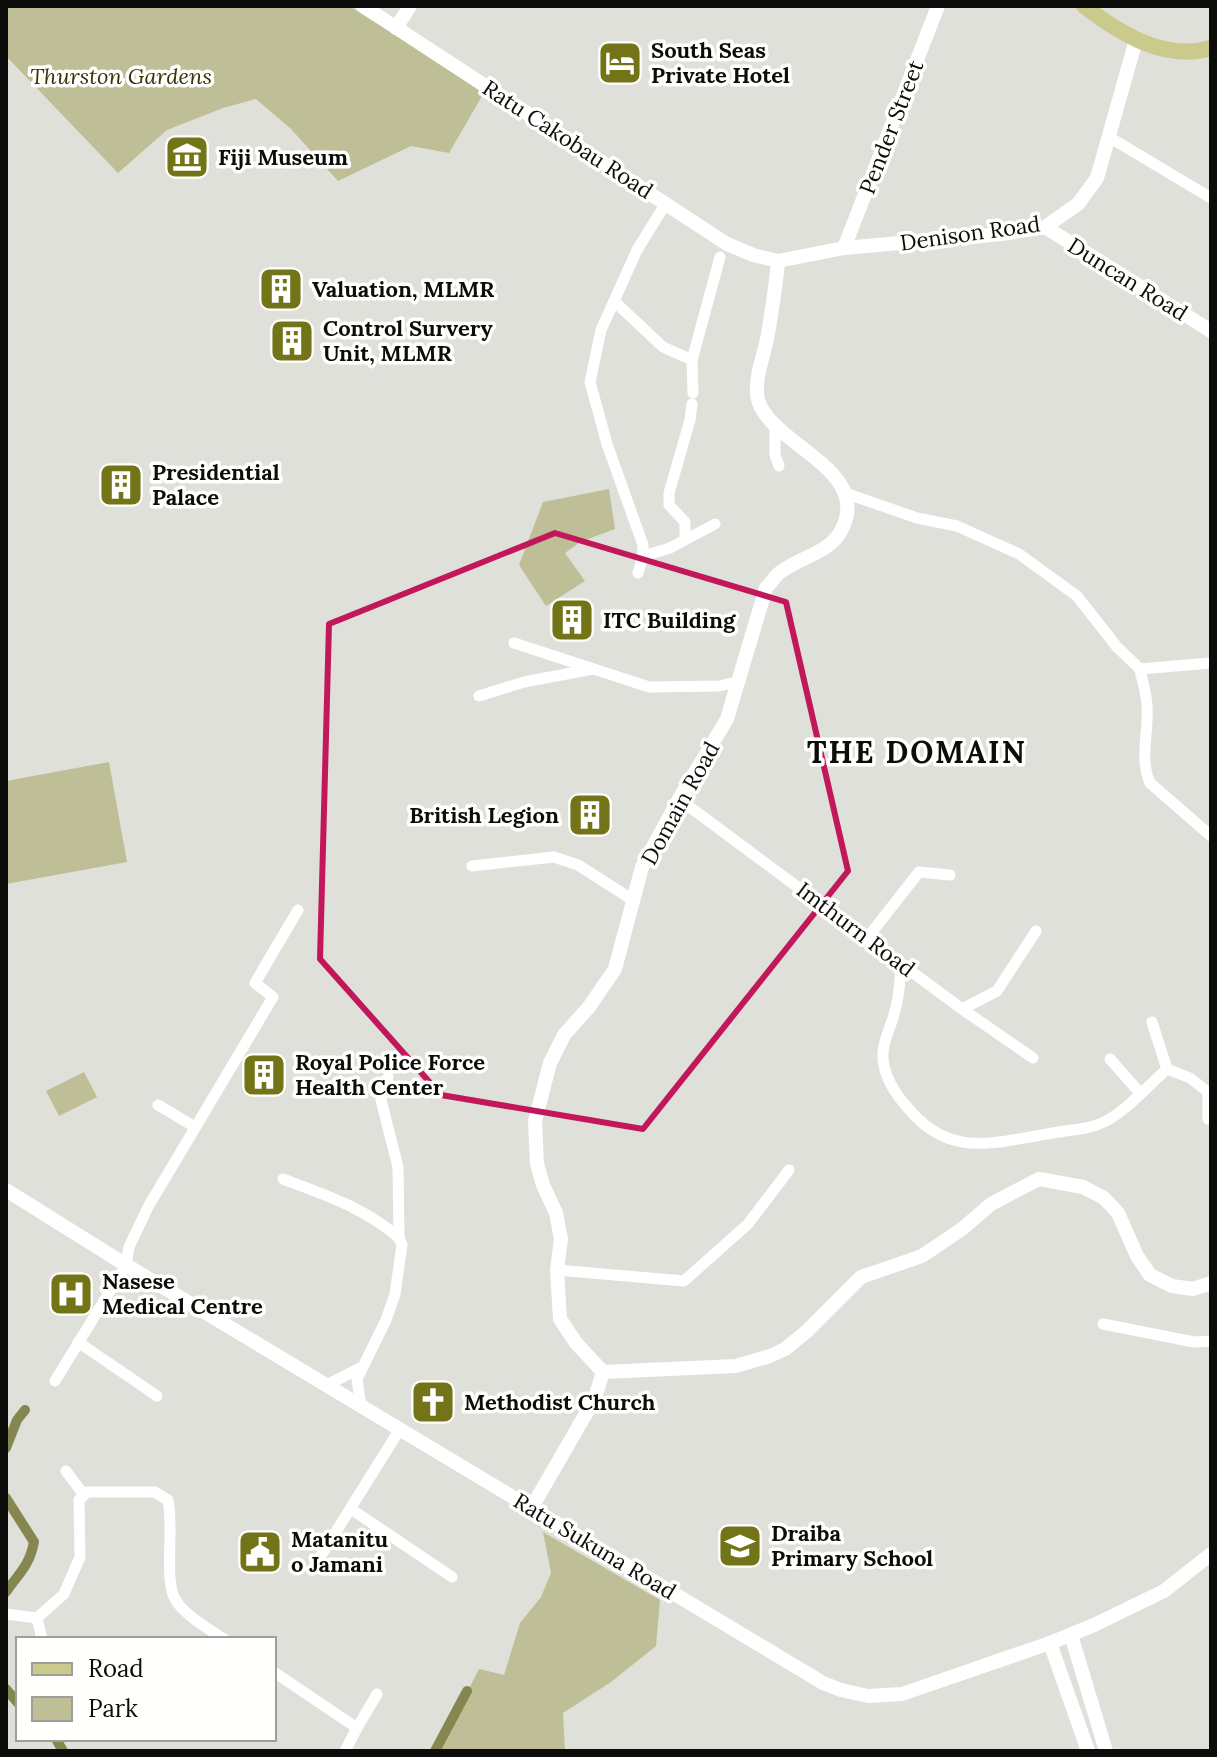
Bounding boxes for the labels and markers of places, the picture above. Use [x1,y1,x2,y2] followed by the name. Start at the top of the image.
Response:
[651,36,790,89] place label: South Seas Private Hotel
[596,39,644,87] hotel icon: South Seas Private Hotel
[163,133,211,181] museum icon: Fiji Museum
[218,143,348,171] place label: Fiji Museum
[257,265,305,313] building icon: Valuation, MLMR
[312,275,494,303] place label: Valuation, MLMR
[323,314,494,367] place label: Control Survery Unit, MLMR
[268,317,316,365] building icon: Control Survery Unit, MLMR
[152,458,280,511] place label: Presidential Palace
[97,461,145,509] building icon: Presidential Palace
[548,596,596,644] building icon: ITC Building
[603,606,736,634] place label: ITC Building
[566,791,614,839] building icon: British Legion
[409,801,559,829] place label: British Legion
[295,1048,485,1101] place label: Royal Police Force Health Center
[240,1051,288,1099] building icon: Royal Police Force Health Center
[102,1267,263,1320] place label: Nasese Medical Centre
[47,1270,95,1318] hospital icon: Nasese Medical Centre
[409,1378,457,1426] church icon: Methodist Church
[464,1388,656,1416] place label: Methodist Church
[771,1519,933,1572] place label: Draiba Primary School
[716,1522,764,1570] school or university icon: Draiba Primary School
[291,1525,388,1578] place label: Matanitu o Jamani
[236,1528,284,1576] public building icon: Matanitu o Jamani

